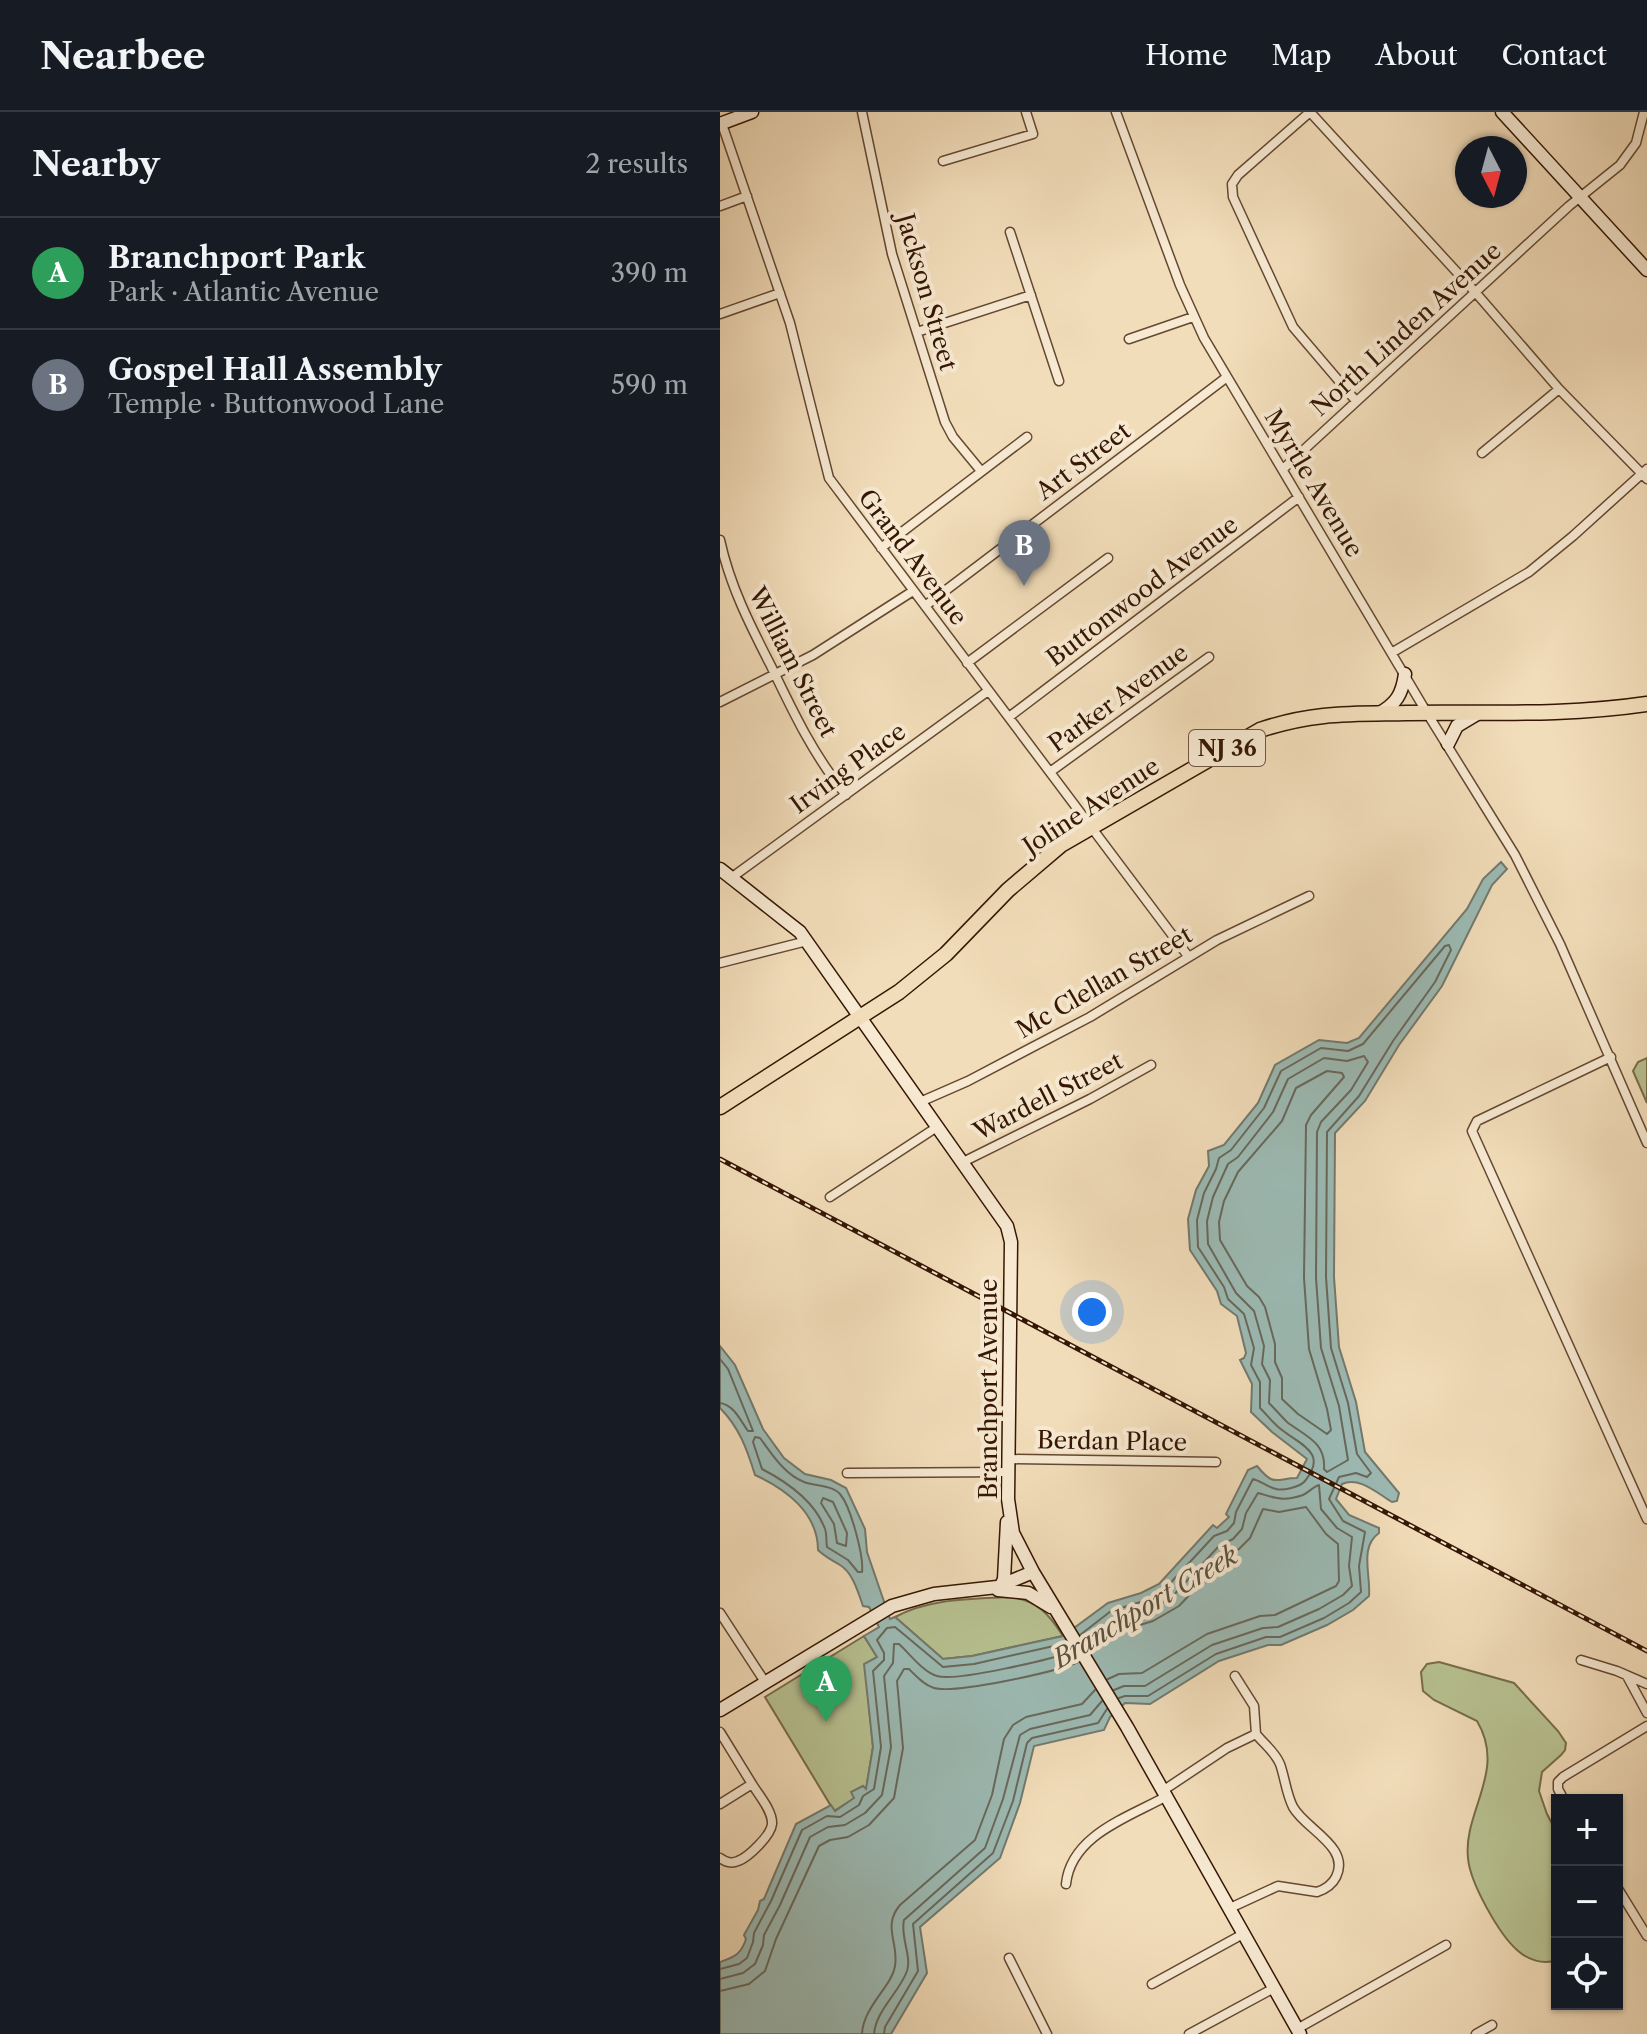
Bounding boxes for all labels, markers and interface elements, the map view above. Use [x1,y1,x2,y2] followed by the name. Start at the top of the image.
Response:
[40,32,206,79] text: Nearbee
[1145,38,1227,72] text: Home
[1271,38,1331,72] text: Map
[1375,38,1457,72] text: About
[1501,38,1607,72] text: Contact
[1455,136,1527,208] north arrow
[32,143,160,185] text: Nearby
[585,148,688,180] text: 2 results
[890,206,963,374] street label: Jackson Street
[1305,236,1507,422] street label: North Linden Avenue
[108,239,365,276] text: Branchport Park
[48,257,68,289] text: A
[611,257,688,289] text: 390 m
[108,276,379,308] text: Park · Atlantic Avenue
[108,351,442,388] text: Gospel Hall Assembly
[48,369,68,401] text: B
[611,369,688,401] text: 590 m
[108,388,444,420] text: Temple · Buttonwood Lane
[1259,404,1369,562] street label: Myrtle Avenue
[1029,416,1136,507] street label: Art Street
[853,483,973,631] street label: Grand Avenue
[1041,510,1243,672] street label: Buttonwood Avenue
[998,520,1050,586] pin: B
[742,581,844,742] street label: William Street
[1043,638,1193,758] street label: Parker Avenue
[785,717,911,819] street label: Irving Place
[1189,730,1265,766] road number: NJ 36
[1014,751,1165,863] street label: Joline Avenue
[1011,920,1197,1044] street label: Mc Clellan Street
[968,1046,1128,1146] street label: Wardell Street
[974,1279,1003,1499] street label: Branchport Avenue
[1072,1292,1112,1332] your location
[1037,1425,1187,1457] street label: Berdan Place
[1045,1539,1244,1676] water label: Branchport Creek
[800,1656,852,1722] pin: A
[1551,1794,1623,2010] map controls
[1551,1794,1623,1866] button: +
[1551,1866,1623,1938] button: −
[1551,1938,1623,2010] button: locate

